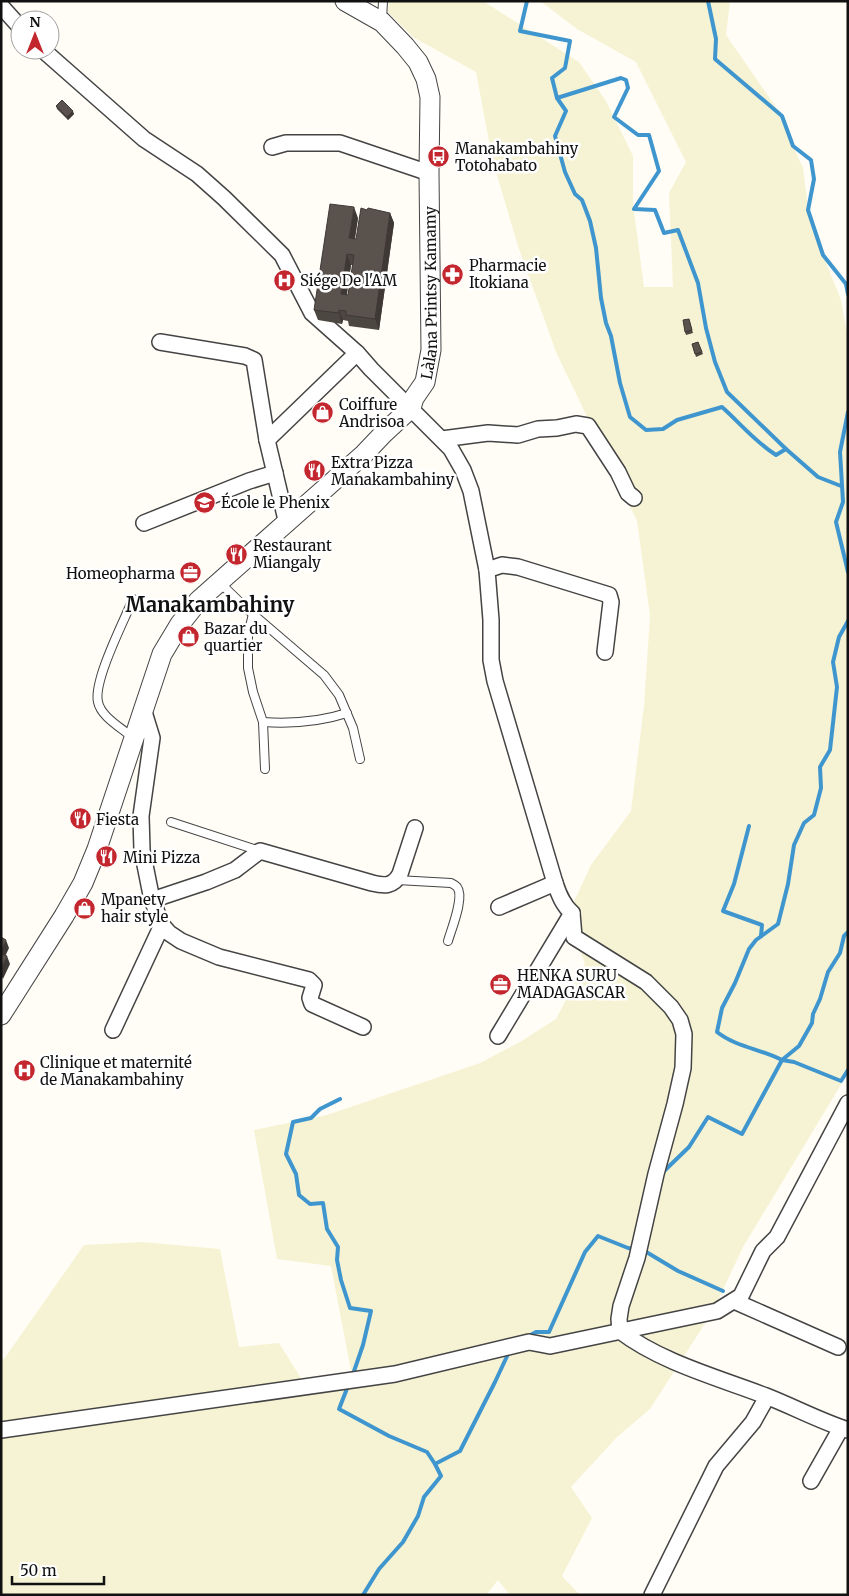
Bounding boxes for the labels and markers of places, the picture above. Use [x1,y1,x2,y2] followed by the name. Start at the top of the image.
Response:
[455,139,579,175] place label: Manakambahiny Totohabato
[427,145,451,169] bus stop icon: Manakambahiny Totohabato
[469,256,547,292] place label: Pharmacie Itokiana
[441,262,465,286] pharmacy icon: Pharmacie Itokiana
[272,268,296,292] hospital icon: Siége De l'AM
[300,271,397,290] place label: Siége De l'AM
[338,395,405,431] place label: Coiffure Andrisoa
[311,401,335,425] shop icon: Coiffure Andrisoa
[331,453,455,489] place label: Extra Pizza Manakambahiny
[303,459,327,483] restaurant icon: Extra Pizza Manakambahiny
[193,490,217,514] school or university icon: École le Phenix
[221,492,330,512] place label: École le Phenix
[253,536,332,572] place label: Restaurant Miangaly
[225,542,249,566] restaurant icon: Restaurant Miangaly
[179,561,203,585] office icon: Homeopharma
[66,564,175,583] place label: Homeopharma
[204,619,268,655] place label: Bazar du quartier
[176,625,200,649] shop icon: Bazar du quartier
[68,807,92,831] restaurant icon: Fiesta
[96,810,139,829] place label: Fiesta
[95,845,119,869] restaurant icon: Mini Pizza
[123,848,200,867] place label: Mini Pizza
[101,890,169,926] place label: Mpanety hair style
[73,896,97,920] shop icon: Mpanety hair style
[517,966,626,1002] place label: HENKA SURU MADAGASCAR
[489,972,513,996] office icon: HENKA SURU MADAGASCAR
[40,1053,192,1089] place label: Clinique et maternité de Manakambahiny
[12,1059,36,1083] hospital icon: Clinique et maternité de Manakambahiny

